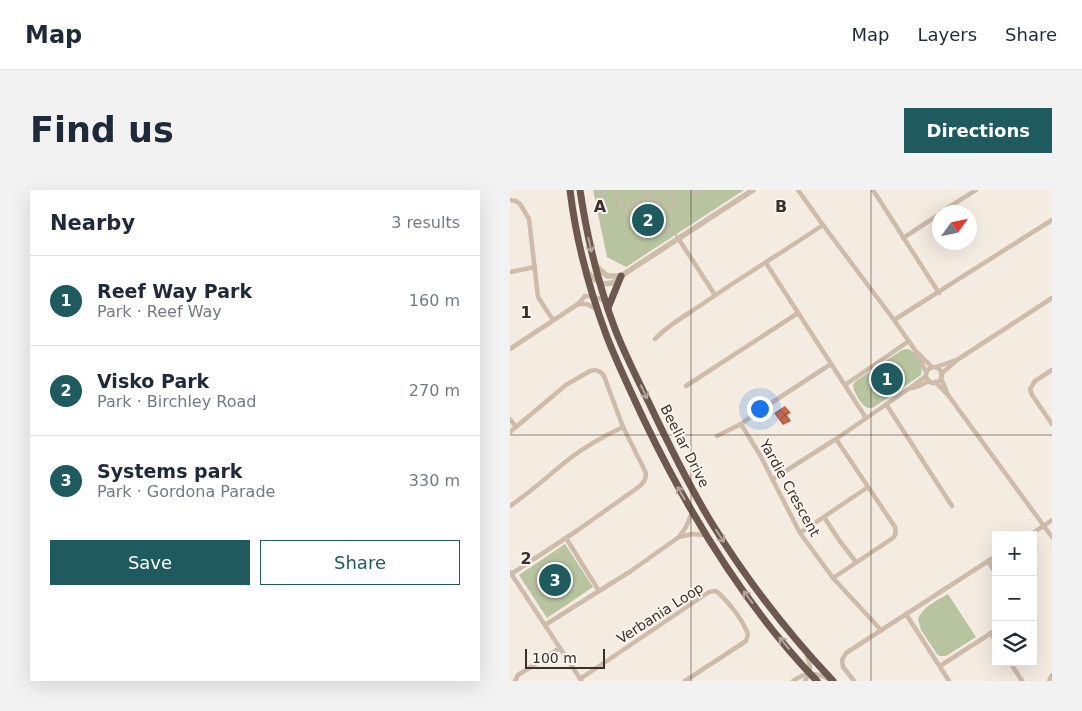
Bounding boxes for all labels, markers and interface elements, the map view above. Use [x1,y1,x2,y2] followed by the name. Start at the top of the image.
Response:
[25,21,82,49] text: Map
[851,24,889,45] text: Map
[917,24,977,45] text: Layers
[1005,24,1057,45] text: Share
[904,108,1052,153] button: Directions
[30,110,174,150] text: Find us
[594,197,607,216] text: A
[775,197,787,216] text: B
[632,201,664,239] pin: 2
[932,205,977,250] north arrow
[50,211,135,235] text: Nearby
[391,213,460,232] text: 3 results
[586,236,595,252] one-way arrow
[97,280,252,302] text: Reef Way Park
[60,291,72,310] text: 1
[409,291,460,310] text: 160 m
[97,302,222,321] text: Park · Reef Way
[520,303,532,322] text: 1
[871,360,903,398] pin: 1
[97,370,209,392] text: Visko Park
[60,381,72,400] text: 2
[409,381,460,400] text: 270 m
[640,384,649,399] one-way arrow
[97,392,256,411] text: Park · Birchley Road
[747,396,773,422] your location
[657,402,713,490] street label: Beeliar Drive
[756,436,824,540] street label: Yardie Crescent
[97,460,243,482] text: Systems park
[60,471,72,490] text: 3
[409,471,460,490] text: 330 m
[97,482,275,501] text: Park · Gordona Parade
[676,487,686,501] one-way arrow
[715,528,725,542] one-way arrow
[992,531,1037,666] map controls
[992,531,1037,576] button: +
[50,540,250,585] button: Save
[260,540,460,585] button: Share
[520,549,532,568] text: 2
[539,561,571,599] pin: 3
[992,576,1037,621] button: −
[614,579,706,647] street label: Verbania Loop
[743,590,753,604] one-way arrow
[992,621,1037,666] button: layers
[778,637,790,650] one-way arrow
[525,646,605,669] scale bar
[532,650,577,666] text: 100 m

